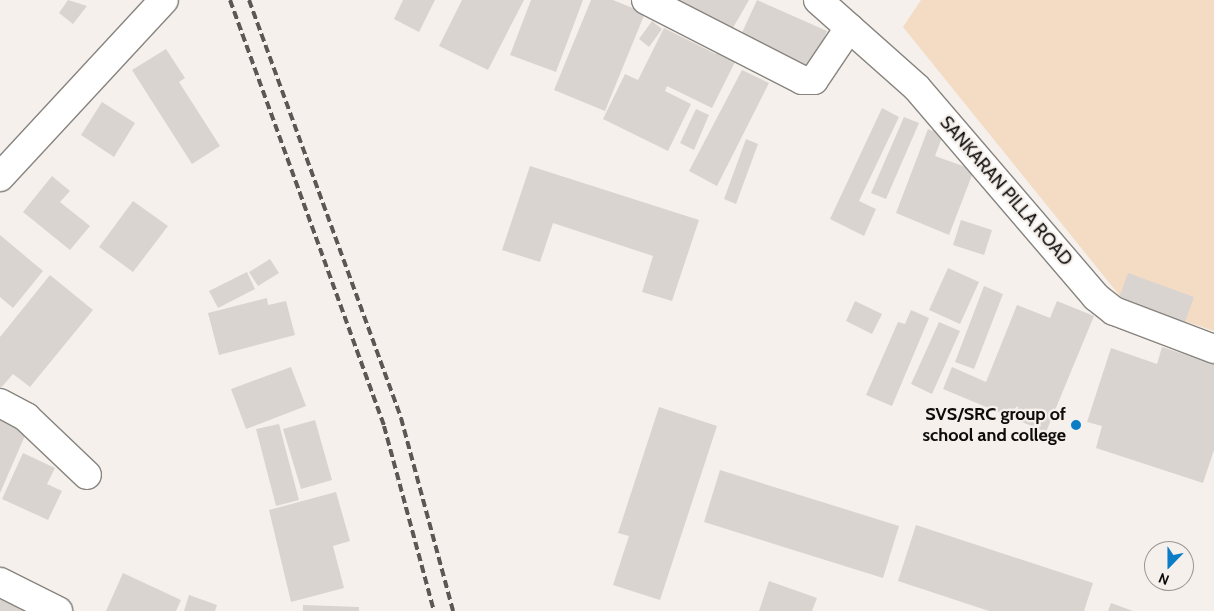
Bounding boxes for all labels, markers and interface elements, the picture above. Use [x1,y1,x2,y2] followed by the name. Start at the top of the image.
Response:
[935,112,1077,270] street label: SANKARAN PILLA ROAD
[923,404,1066,446] place label: SVS/SRC group of school and college
[1070,419,1082,431] marker: SVS/SRC group of school and college
[1144,541,1194,591] north arrow
[1156,569,1172,589] text: N

